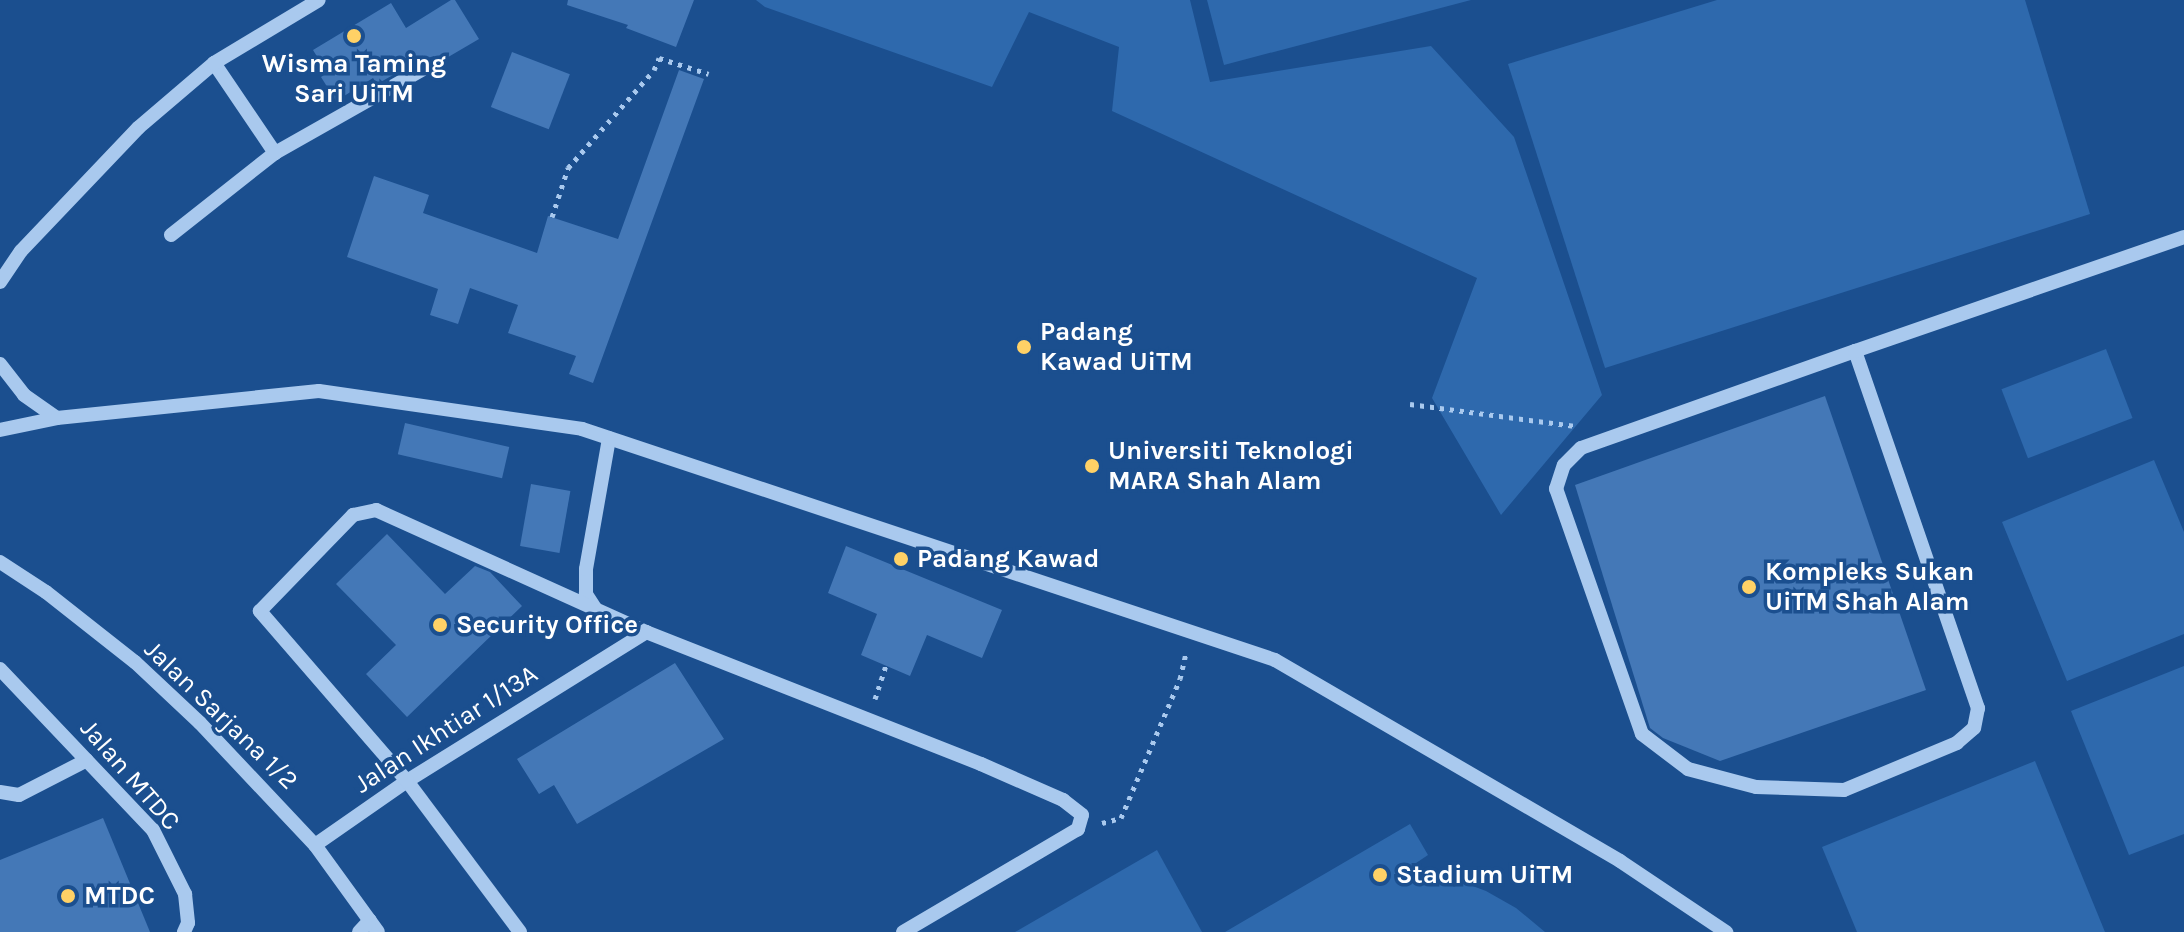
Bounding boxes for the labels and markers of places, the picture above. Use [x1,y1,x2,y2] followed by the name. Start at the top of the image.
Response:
[345,27,363,45] marker: Wisma Taming Sari UiTM
[262,48,446,110] place label: Wisma Taming Sari UiTM
[1040,316,1193,378] place label: Padang Kawad UiTM
[1015,338,1033,356] marker: Padang Kawad UiTM
[1108,435,1354,496] place label: Universiti Teknologi MARA Shah Alam
[1083,457,1101,475] marker: Universiti Teknologi MARA Shah Alam
[917,543,1099,575] place label: Padang Kawad
[892,550,910,568] marker: Padang Kawad
[1765,556,1974,618] place label: Kompleks Sukan UiTM Shah Alam
[1740,578,1758,596] marker: Kompleks Sukan UiTM Shah Alam
[456,609,638,641] place label: Security Office
[431,616,449,634] marker: Security Office
[1396,859,1573,891] place label: Stadium UiTM
[1371,866,1389,884] marker: Stadium UiTM
[84,880,155,912] place label: MTDC
[59,887,77,905] marker: MTDC

